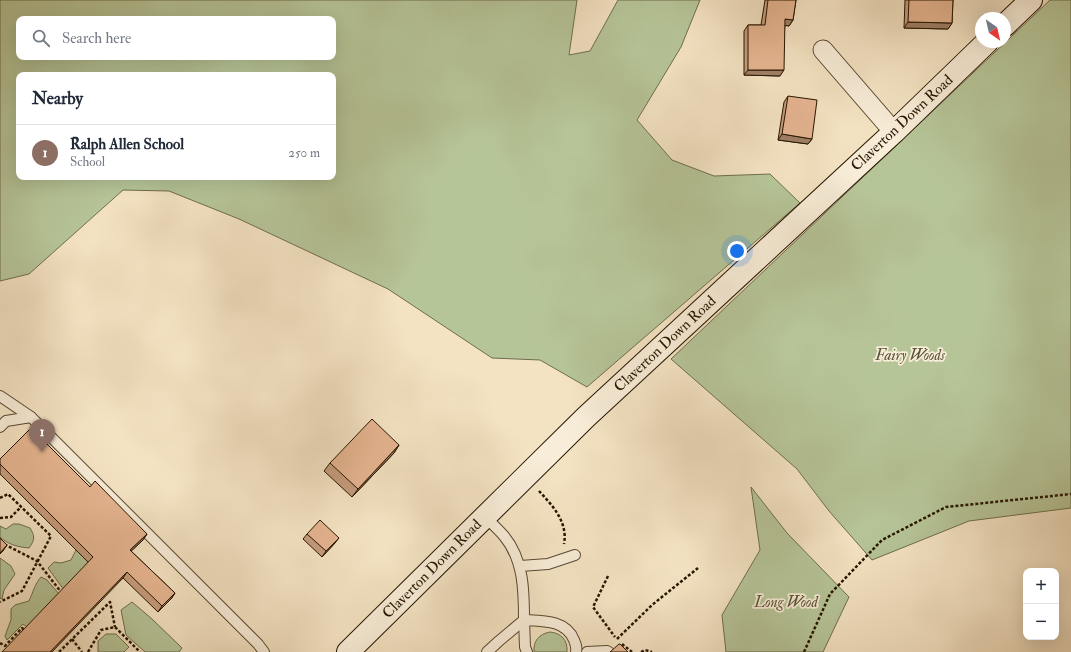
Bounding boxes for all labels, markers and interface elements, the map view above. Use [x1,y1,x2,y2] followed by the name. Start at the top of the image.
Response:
[975,12,1011,48] north arrow
[16,16,336,60] search box
[30,27,52,49] icon: search
[62,29,131,48] text: Search here
[847,70,957,175] street label: Claverton Down Road
[32,88,83,109] text: Nearby
[70,135,184,154] text: Ralph Allen School
[43,145,47,161] text: 1
[288,145,320,161] text: 250 m
[70,154,105,170] text: School
[727,241,747,261] your location
[610,291,720,396] street label: Claverton Down Road
[874,346,946,365] park label: Fairy Woods
[29,419,55,452] pin: 1
[378,515,486,623] street label: Claverton Down Road
[1023,568,1059,640] map controls
[1023,568,1059,604] button: +
[753,593,819,612] park label: Long Wood
[1023,604,1059,640] button: −

